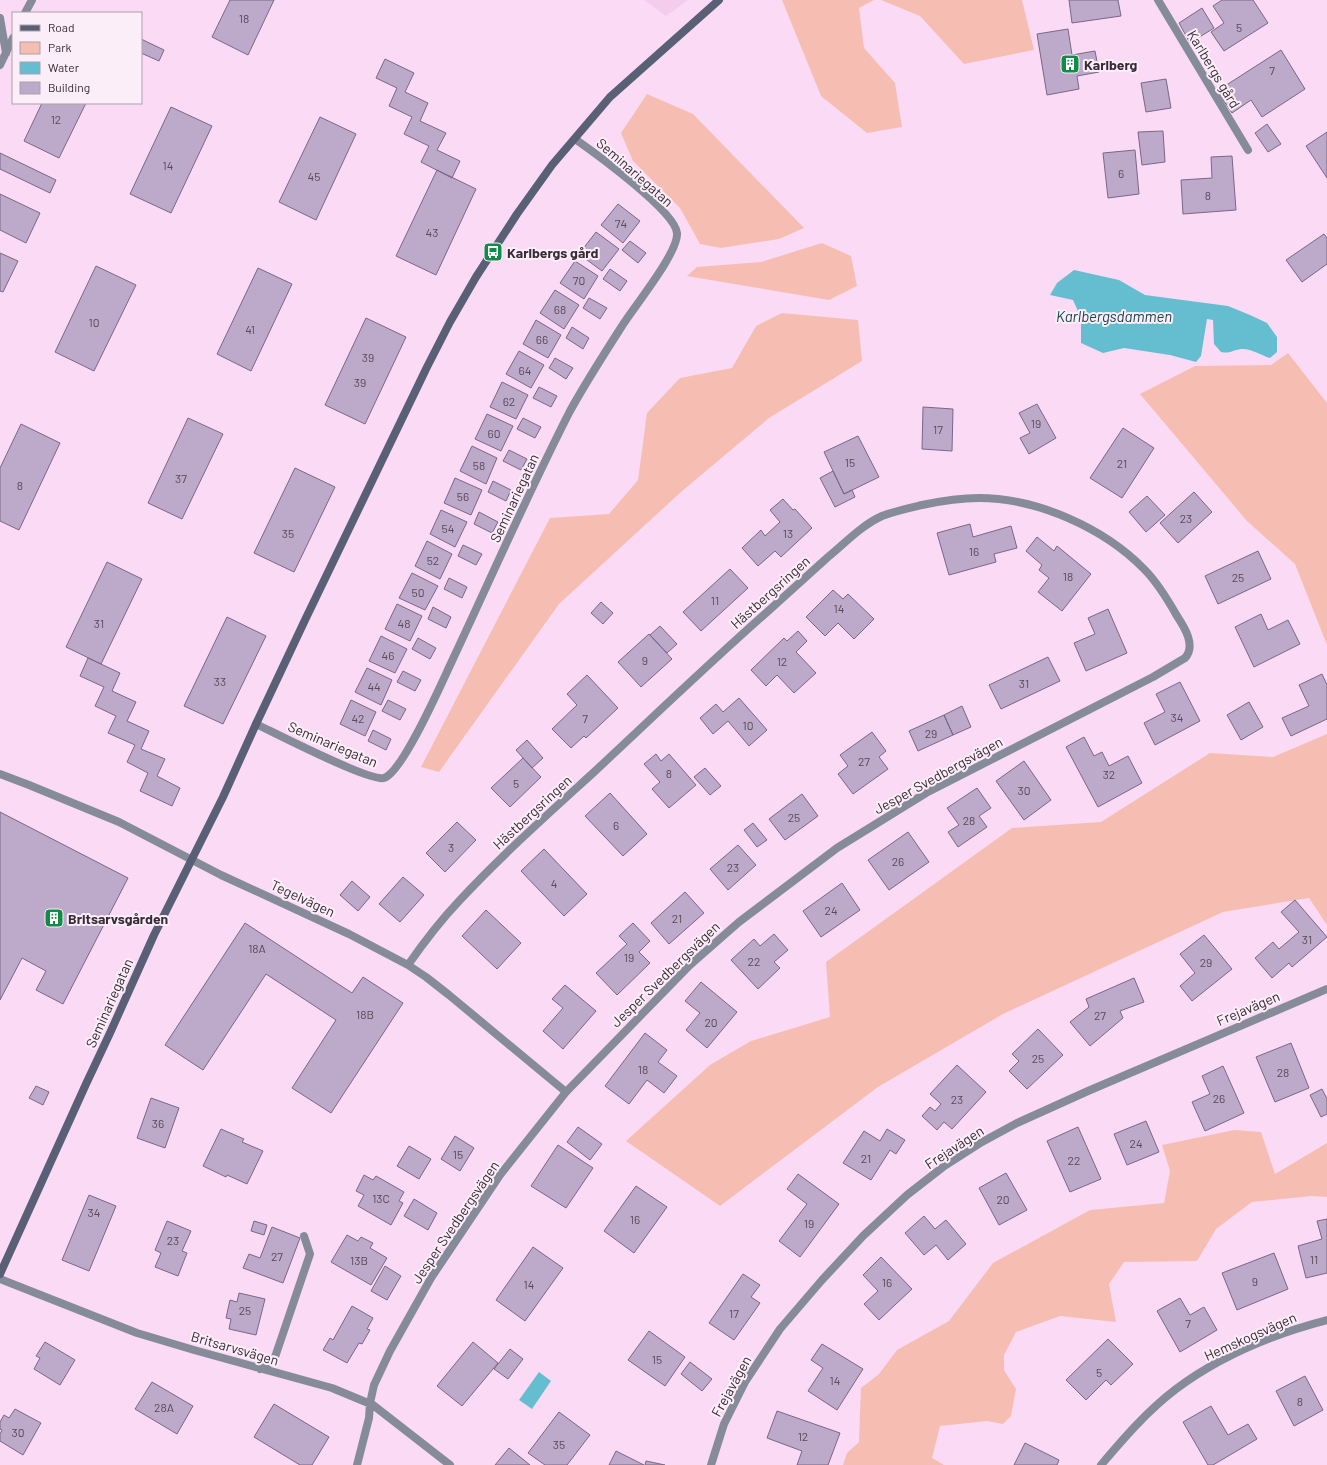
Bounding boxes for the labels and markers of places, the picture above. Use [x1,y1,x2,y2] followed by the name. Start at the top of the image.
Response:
[1059,53,1081,75] building icon: Karlberg
[1084,56,1138,73] place label: Karlberg
[482,241,504,263] bus stop icon: Karlbergs gård
[507,244,598,261] place label: Karlbergs gård
[43,907,65,929] building icon: Britsarvsgården
[68,910,168,927] place label: Britsarvsgården

